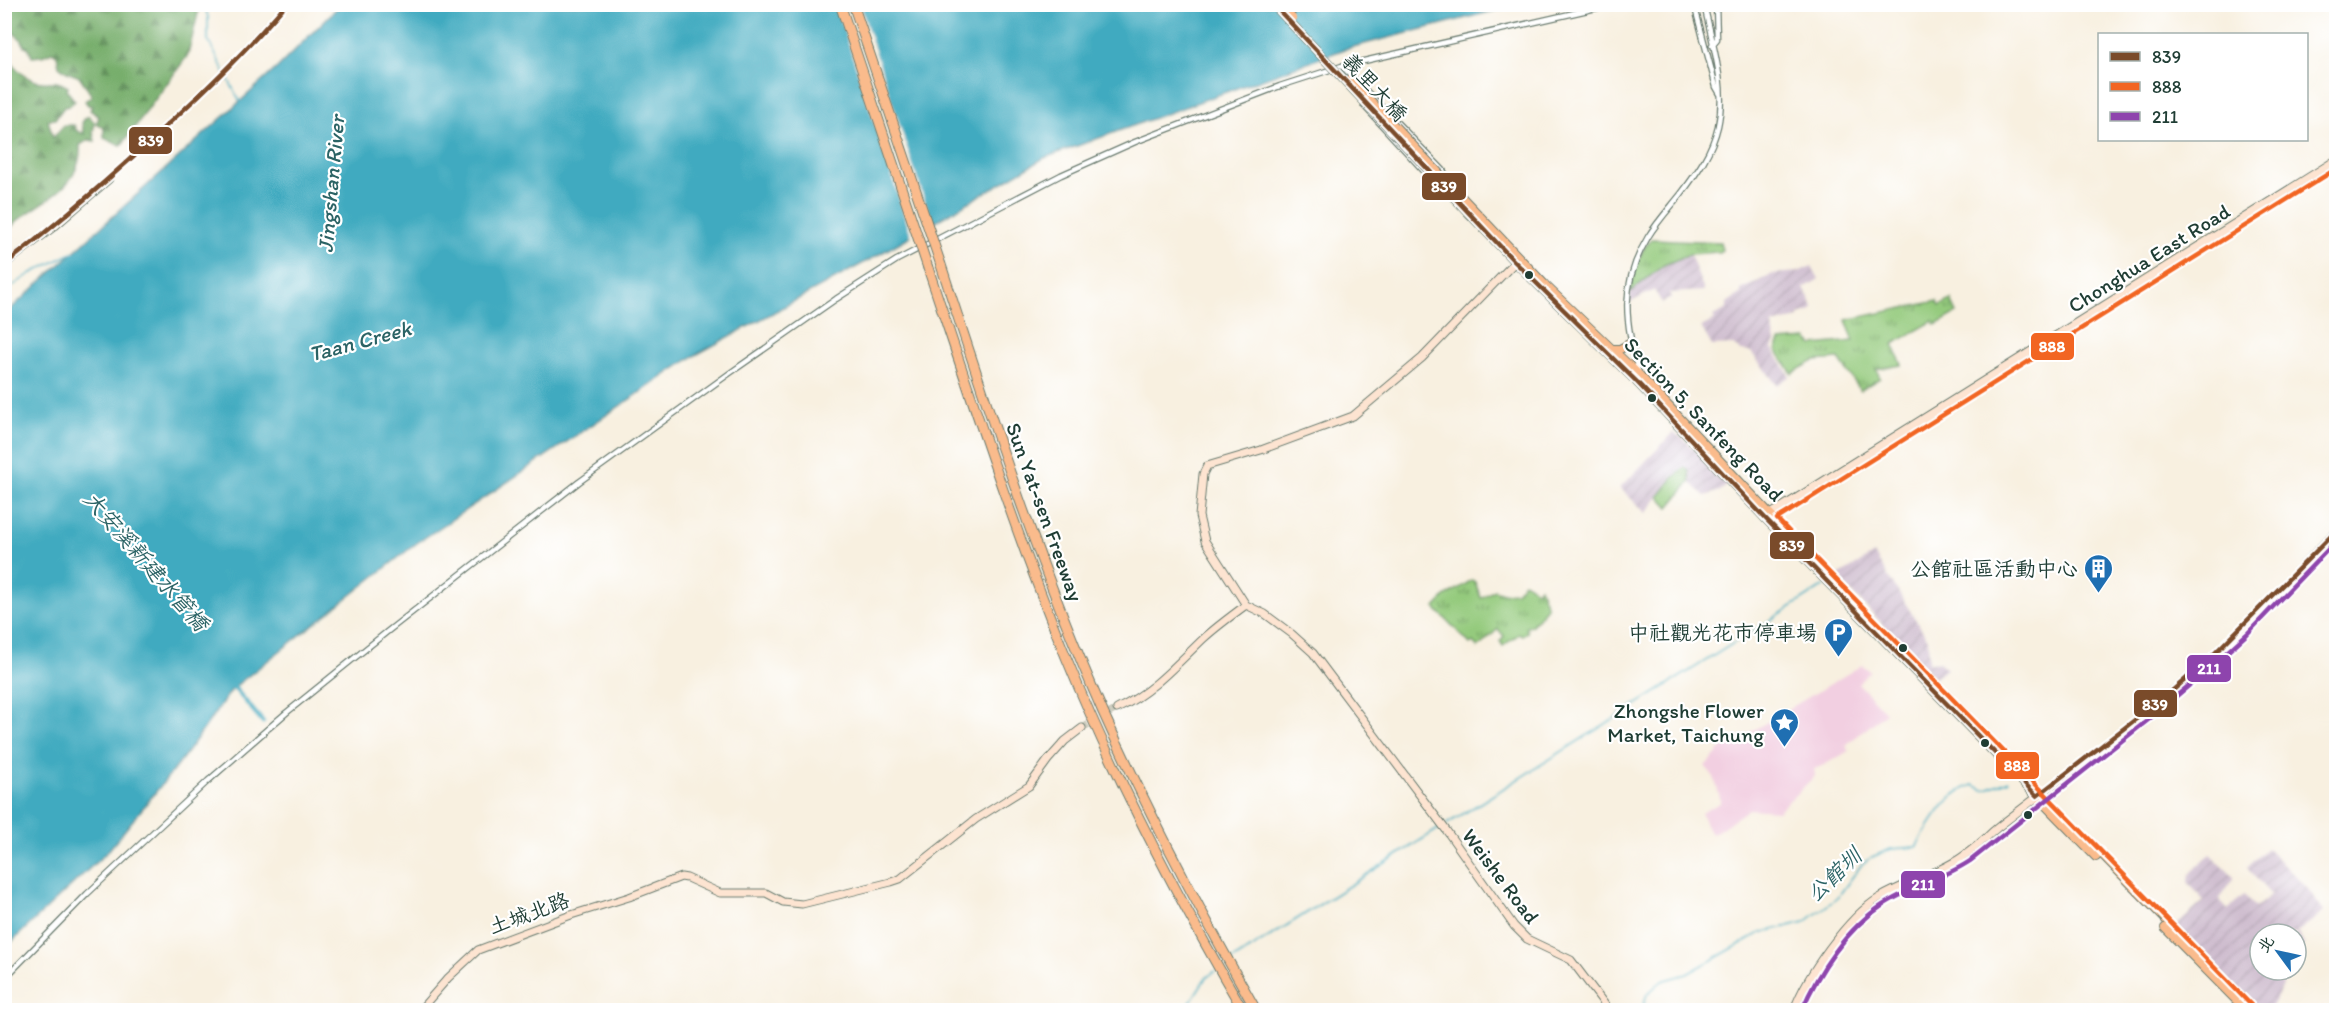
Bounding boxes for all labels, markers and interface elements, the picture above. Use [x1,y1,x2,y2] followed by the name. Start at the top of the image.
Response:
[2098,33,2308,141] legend
[2152,46,2181,68] text: 839
[1337,48,1413,126] street label: 義里大橋
[2152,76,2182,98] text: 888
[2152,106,2178,128] text: 211
[312,112,351,254] water label: Jingshan River
[128,126,173,155] line badge: 839
[138,131,164,150] text: 839
[1421,172,1467,201] line badge: 839
[1431,177,1457,196] text: 839
[2063,198,2235,318] street label: Chonghua East Road
[1523,269,1535,281] unlabelled marker
[306,314,416,368] water label: Taan Creek
[1619,332,1789,506] street label: Section 5, Sanfeng Road
[2030,332,2075,361] line badge: 888
[2039,337,2065,356] text: 888
[1646,392,1658,404] unlabelled marker
[1001,419,1089,605] street label: Sun Yat-sen Freeway
[78,486,215,638] water label: 大安溪新建水管橋
[1769,531,1815,560] line badge: 839
[1779,536,1805,555] text: 839
[2083,552,2115,594] building icon: 公館社區活動中心
[1910,556,2078,581] place label: 公館社區活動中心
[1822,616,1854,658] parking icon: 中社觀光花市停車場
[1628,620,1817,645] place label: 中社觀光花市停車場
[1897,642,1909,654] unlabelled marker
[2186,654,2232,683] line badge: 211
[2197,659,2221,678] text: 211
[2133,689,2178,718] line badge: 839
[2142,695,2168,714] text: 839
[1607,698,1764,747] place label: Zhongshe Flower Market, Taichung
[1769,706,1801,748] place icon: Zhongshe Flower Market, Taichung
[1979,737,1991,749] unlabelled marker
[1995,751,2040,780] line badge: 888
[2004,756,2030,775] text: 888
[2022,809,2034,821] unlabelled marker
[1457,824,1545,929] street label: Weishe Road
[1801,841,1869,908] water label: 公館圳
[1900,870,1946,899] line badge: 211
[1911,875,1935,894] text: 211
[485,887,573,939] street label: 土城北路
[2248,922,2308,982] north arrow
[2254,932,2278,956] text: 北

